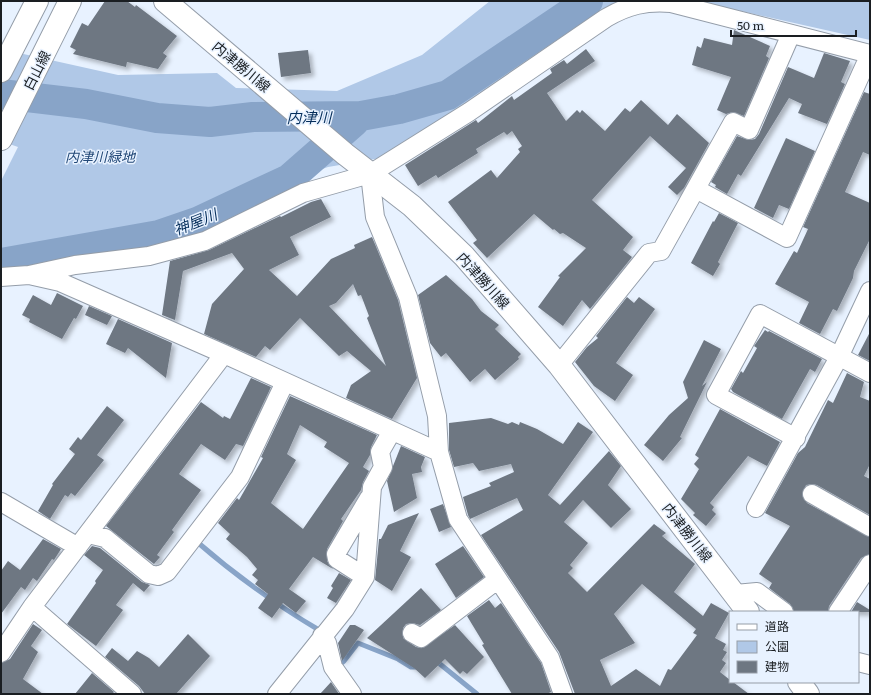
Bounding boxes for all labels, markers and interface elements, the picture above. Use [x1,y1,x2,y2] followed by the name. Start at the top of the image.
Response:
[731,12,856,38] scale bar
[737,16,764,34] text: 50 m
[209,36,275,96] street label: 内津勝川線
[18,47,54,93] street label: 白山線
[286,105,333,128] water label: 内津川
[65,146,137,166] park label: 内津川緑地
[170,201,222,240] water label: 神屋川
[453,247,515,313] street label: 内津勝川線
[659,498,717,566] street label: 内津勝川線
[729,611,859,683] legend
[765,617,789,635] text: 道路
[765,637,789,655] text: 公園
[765,657,789,675] text: 建物

